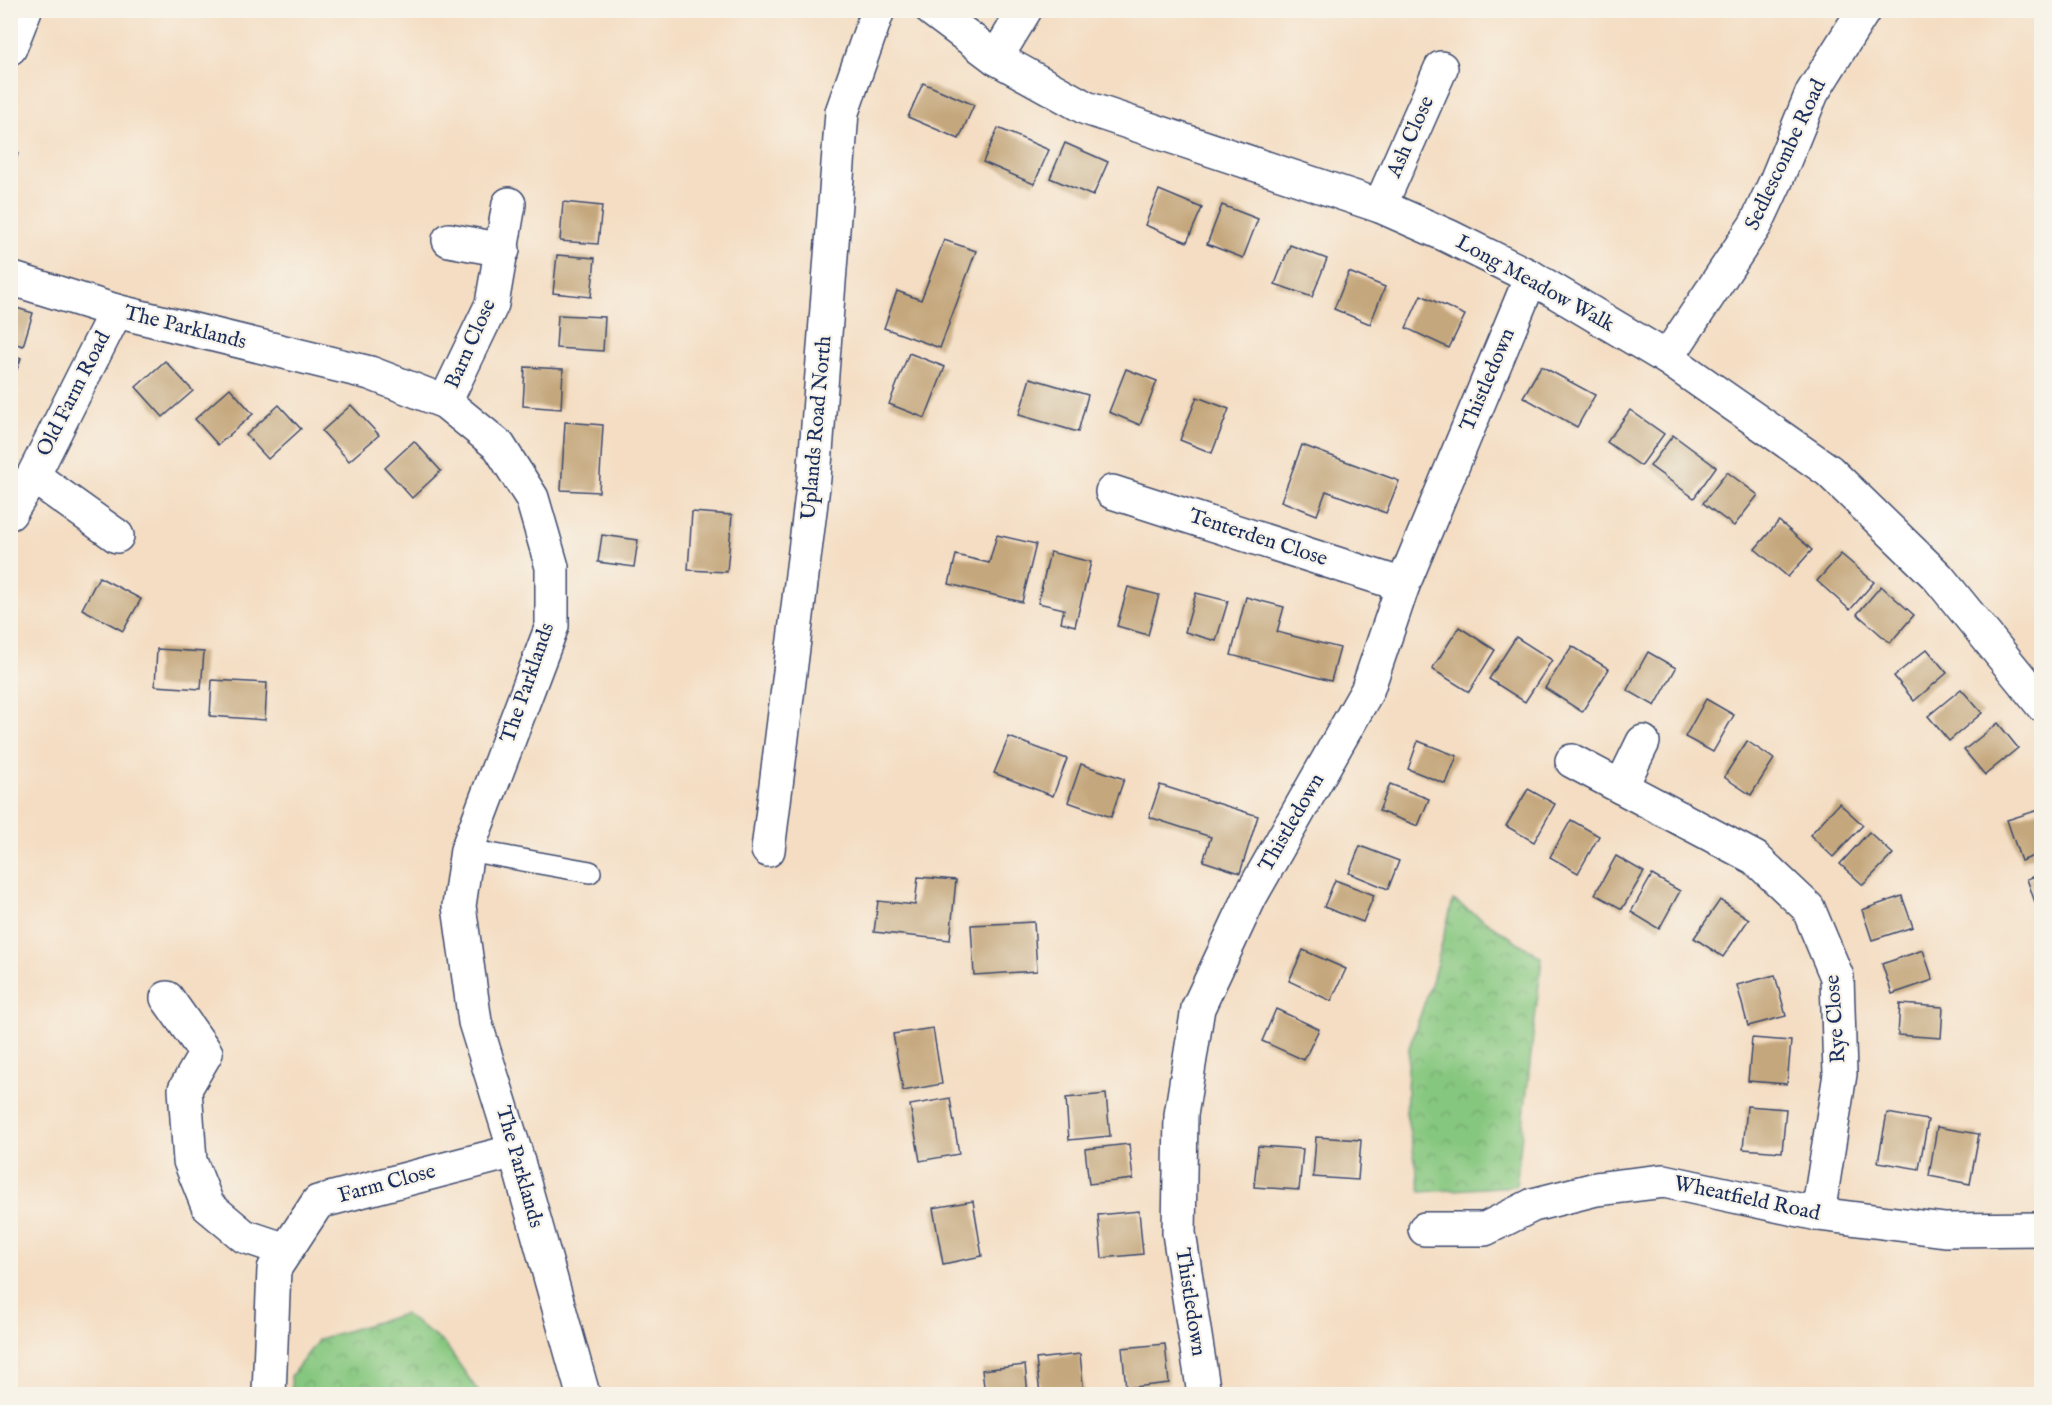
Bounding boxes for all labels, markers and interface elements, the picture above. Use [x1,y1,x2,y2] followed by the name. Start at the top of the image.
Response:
[1739,74,1833,235] street label: Sedlescombe Road
[1381,92,1441,183] street label: Ash Close
[1451,229,1620,339] street label: Long Meadow Walk
[439,295,503,393] street label: Barn Close
[121,300,249,356] street label: The Parklands
[1454,324,1522,436] street label: Thistledown
[31,326,117,461] street label: Old Farm Road
[796,335,838,521] street label: Uplands Road North
[1185,503,1331,573] street label: Tenterden Close
[495,619,561,747] street label: The Parklands
[1253,769,1331,877] street label: Thistledown
[1819,974,1853,1064] street label: Rye Close
[489,1103,549,1231] street label: The Parklands
[335,1158,439,1210] street label: Farm Close
[1671,1170,1823,1228] street label: Wheatfield Road
[1168,1246,1212,1358] street label: Thistledown

